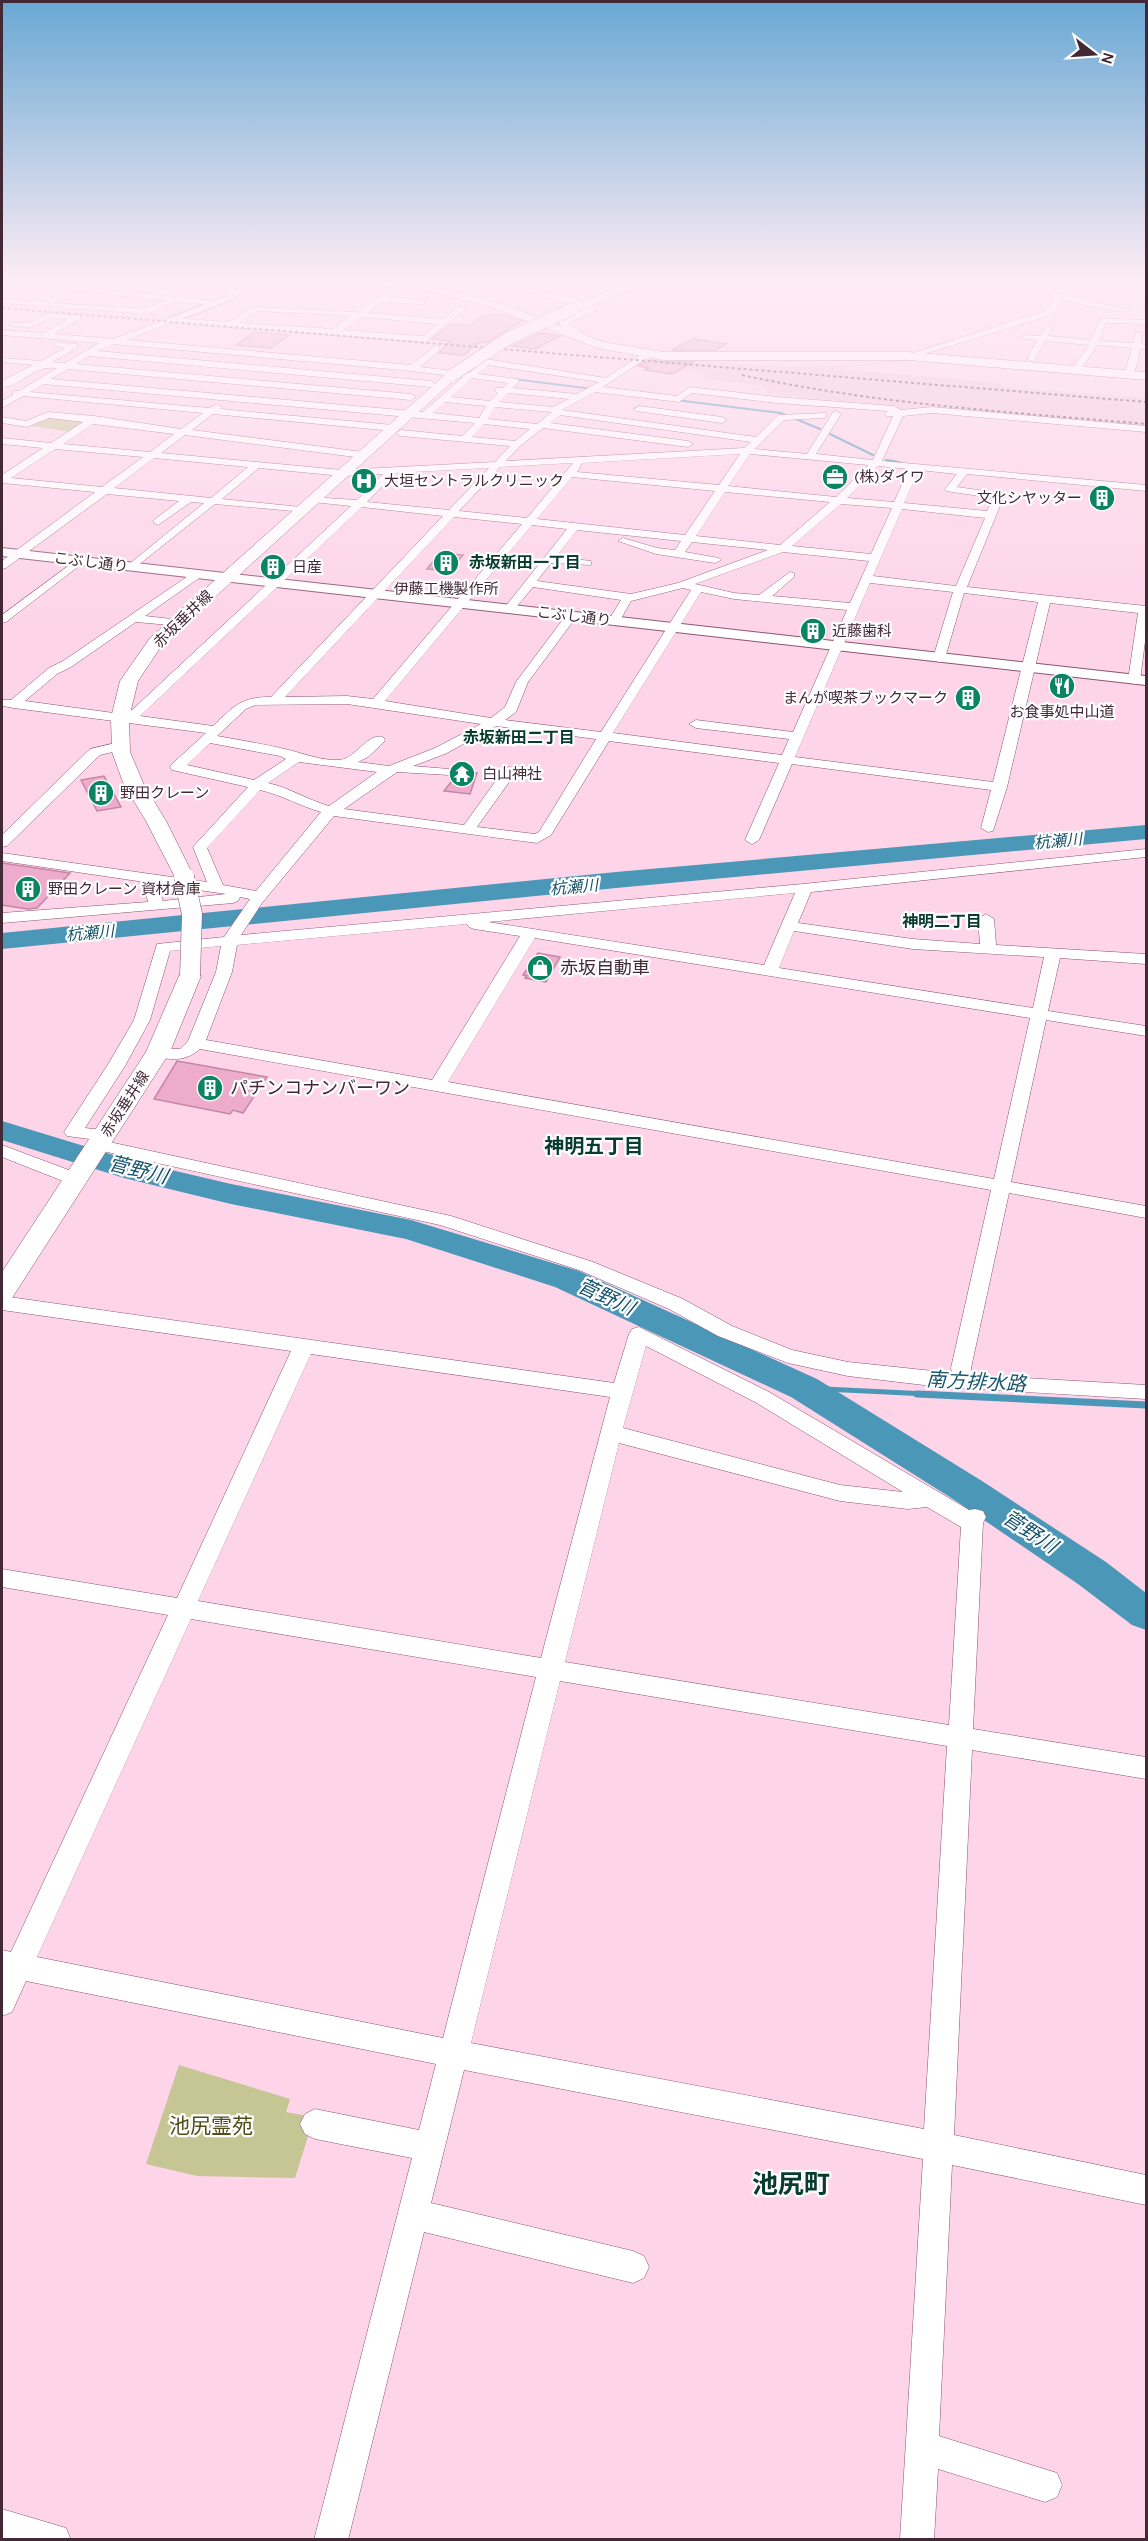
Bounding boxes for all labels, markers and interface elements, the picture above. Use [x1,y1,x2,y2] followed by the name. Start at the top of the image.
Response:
[1064,24,1124,84] north arrow
[1097,50,1119,67] text: N
[820,462,850,492] office icon: (株)ダイワ
[349,466,379,496] hospital icon: 大垣セントラルクリニック
[854,468,925,486] place label: (株)ダイワ
[384,472,564,490] place label: 大垣セントラルクリニック
[1087,483,1117,513] building icon: 文化シヤッター
[977,489,1082,507] place label: 文化シヤッター
[53,548,129,576] street label: こぶし通り
[431,548,461,578] building icon: 伊藤工機製作所
[258,552,288,582] building icon: 日産
[469,553,581,572] district label: 赤坂新田一丁目
[292,558,322,576] place label: 日産
[393,580,499,598] place label: 伊藤工機製作所
[150,586,216,652] street label: 赤坂垂井線
[536,602,612,630] street label: こぶし通り
[798,616,828,646] building icon: 近藤歯科
[832,622,892,640] place label: 近藤歯科
[1047,671,1077,701] restaurant icon: お食事処中山道
[953,683,983,713] building icon: まんが喫茶ブックマーク
[783,689,948,707] place label: まんが喫茶ブックマーク
[1009,703,1115,721] place label: お食事処中山道
[463,728,575,747] district label: 赤坂新田二丁目
[447,759,477,789] temple icon: 白山神社
[482,765,542,783] place label: 白山神社
[86,778,116,808] building icon: 野田クレーン
[120,784,209,802] place label: 野田クレーン
[1033,829,1085,853] water label: 杭瀬川
[13,874,43,904] building icon: 野田クレーン 資材倉庫
[549,875,601,899] water label: 杭瀬川
[48,880,201,898] place label: 野田クレーン 資材倉庫
[902,912,982,931] district label: 神明二丁目
[65,921,117,945] water label: 杭瀬川
[525,953,555,983] shop icon: 赤坂自動車
[560,957,650,979] place label: 赤坂自動車
[97,1068,153,1140] street label: 赤坂垂井線
[195,1073,225,1103] building icon: パチンコナンバーワン
[230,1077,410,1099] place label: パチンコナンバーワン
[544,1135,644,1158] district label: 神明五丁目
[106,1152,172,1189] water label: 菅野川
[574,1274,640,1321] water label: 菅野川
[925,1368,1029,1396] water label: 南方排水路
[999,1506,1063,1559] water label: 菅野川
[169,2114,253,2138] park label: 池尻霊苑
[752,2169,830,2200] district label: 池尻町

